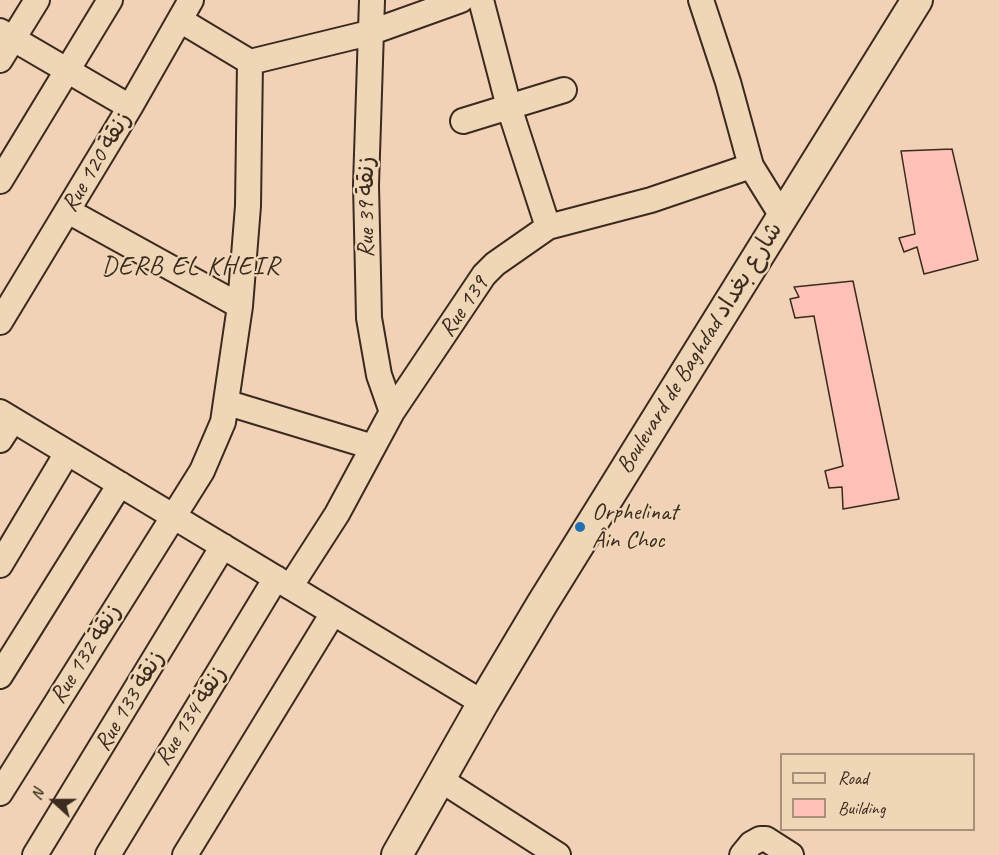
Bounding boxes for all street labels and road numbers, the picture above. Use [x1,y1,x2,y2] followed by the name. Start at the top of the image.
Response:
[56,106,138,218] street label: Rue 120 زنقة
[353,156,381,258] street label: Rue 39 زنقة
[611,217,789,479] street label: Boulevard de Baghdad شارع بغداد
[433,271,495,343] street label: Rue 139
[44,599,128,709] street label: Rue 132 زنقة
[89,645,171,757] street label: Rue 133 زنقة
[149,661,233,771] street label: Rue 134 زنقة

